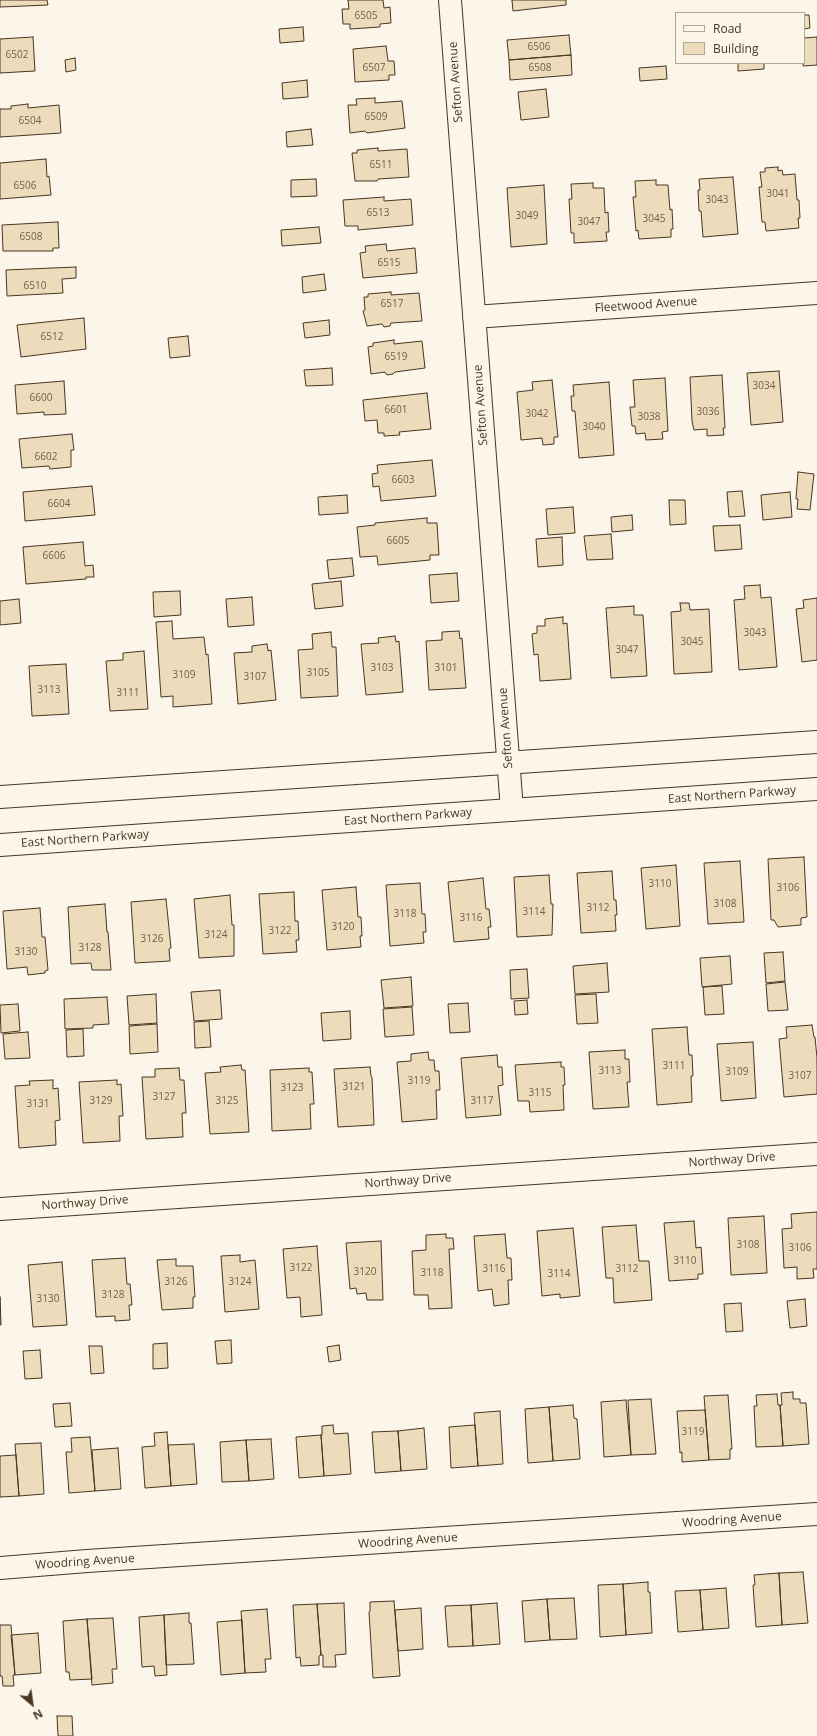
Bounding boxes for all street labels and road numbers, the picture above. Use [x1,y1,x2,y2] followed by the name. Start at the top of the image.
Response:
[446,41,466,123] street label: Sefton Avenue
[594,294,698,316] street label: Fleetwood Avenue
[471,364,491,446] street label: Sefton Avenue
[496,687,516,769] street label: Sefton Avenue
[667,783,797,807] street label: East Northern Parkway
[343,805,473,829] street label: East Northern Parkway
[20,827,150,851] street label: East Northern Parkway
[688,1150,776,1170] street label: Northway Drive
[364,1171,452,1191] street label: Northway Drive
[41,1193,129,1213] street label: Northway Drive
[682,1509,782,1531] street label: Woodring Avenue
[358,1530,458,1552] street label: Woodring Avenue
[35,1551,135,1573] street label: Woodring Avenue

